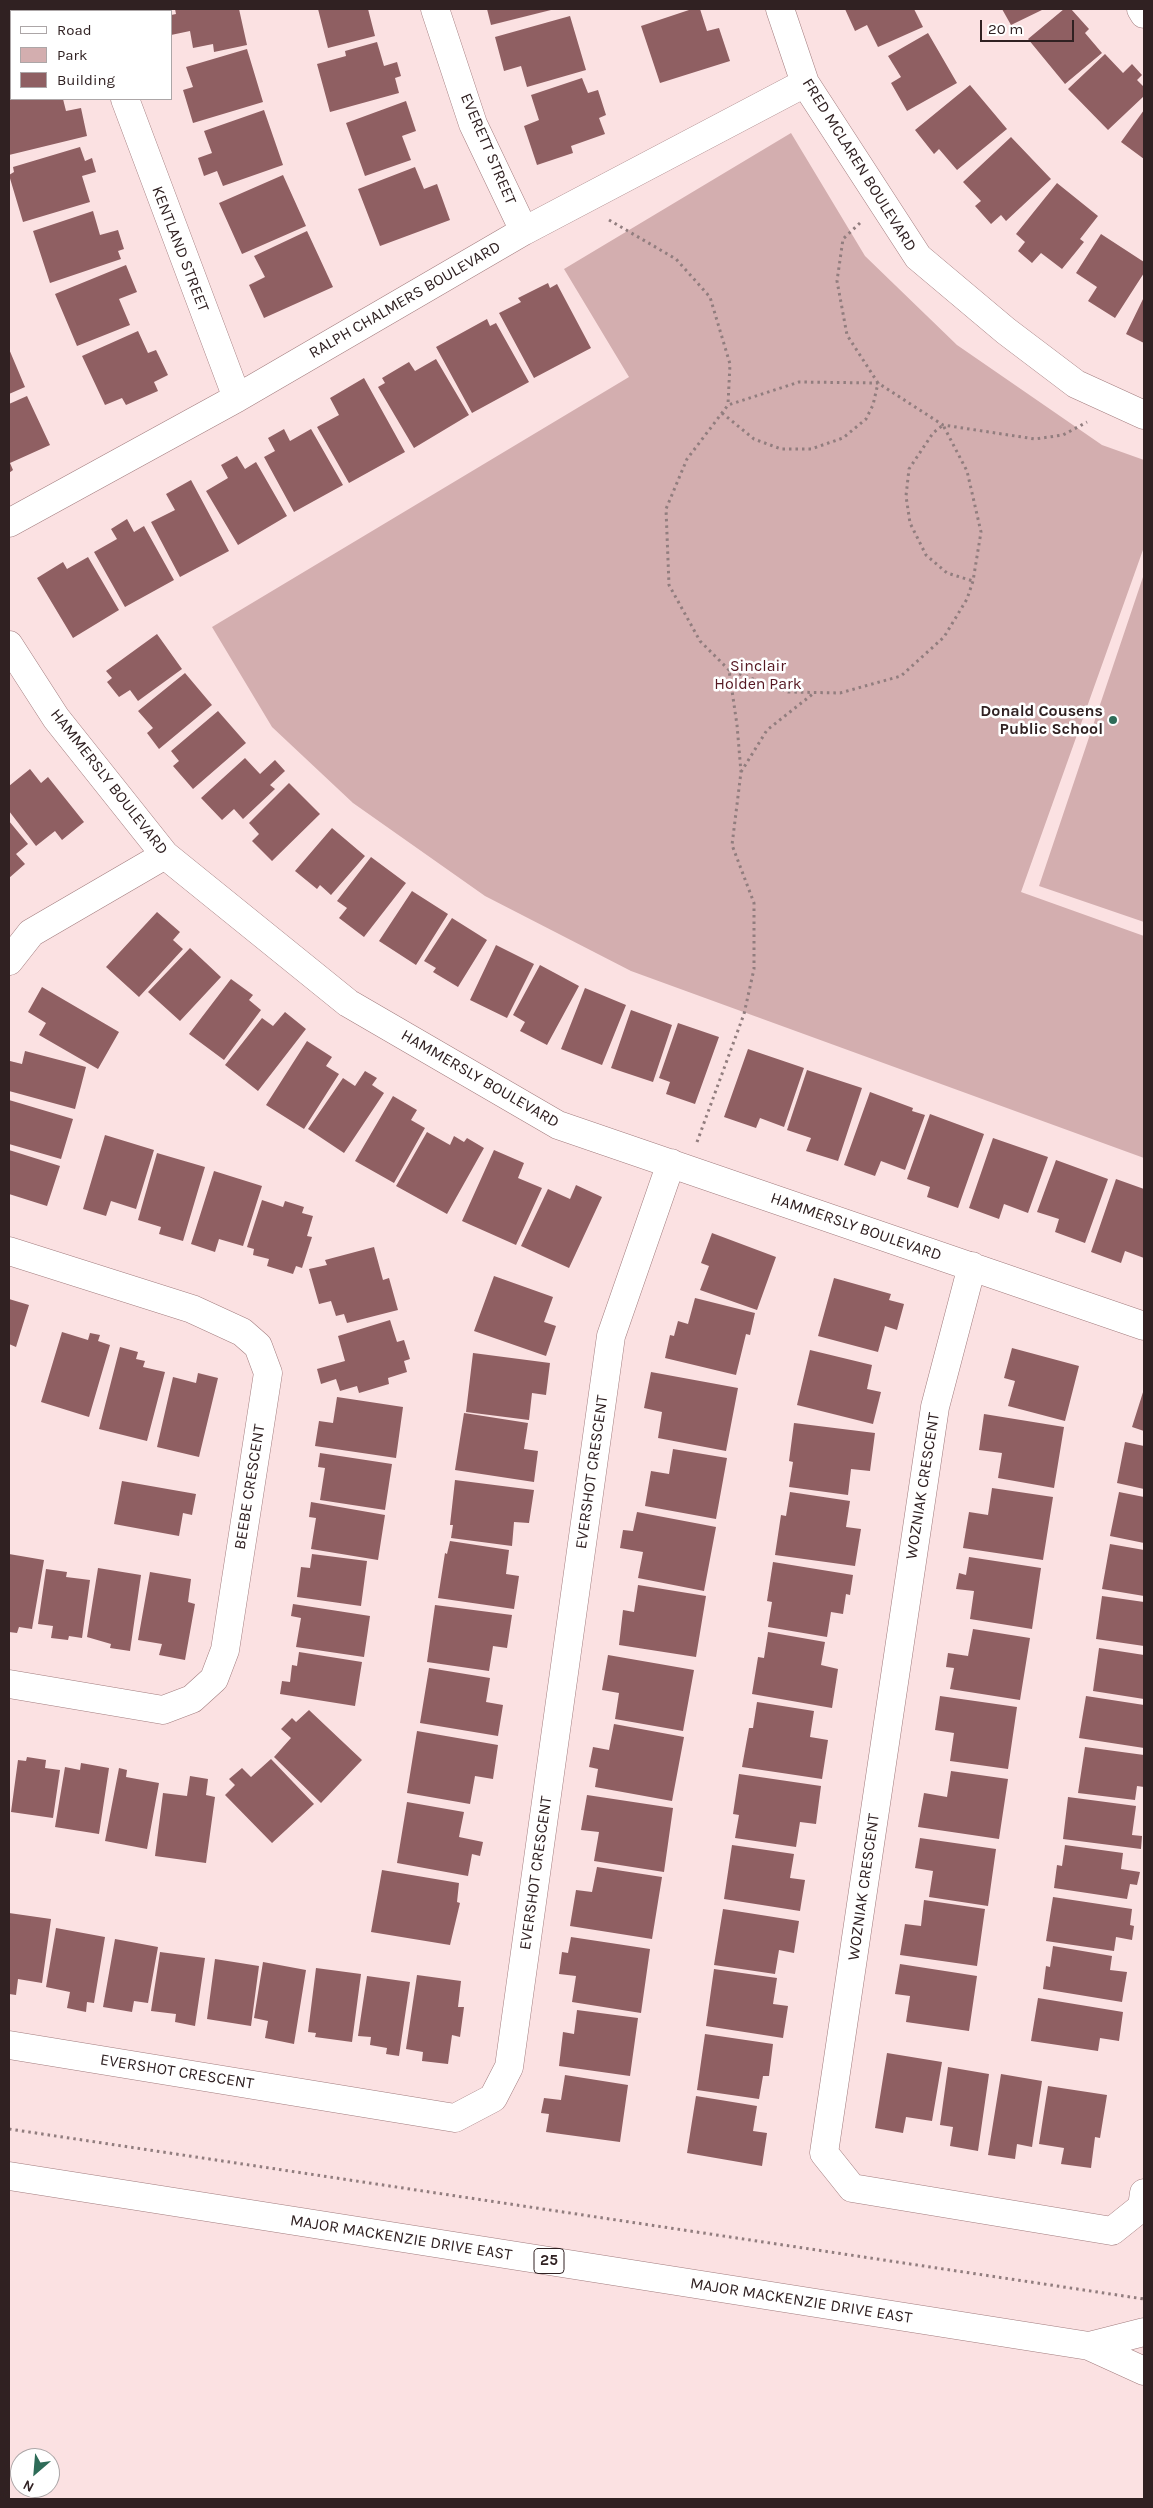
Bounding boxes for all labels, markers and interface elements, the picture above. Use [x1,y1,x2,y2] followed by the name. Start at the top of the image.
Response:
[10,10,172,100] legend
[983,10,1077,42] scale bar
[988,20,1023,38] text: 20 m
[57,21,92,39] text: Road
[57,46,87,64] text: Park
[57,71,115,89] text: Building
[798,75,920,255] street label: FRED MCLAREN BOULEVARD
[456,90,520,208] street label: EVERETT STREET
[147,183,213,315] street label: KENTLAND STREET
[306,237,504,363] street label: RALPH CHALMERS BOULEVARD
[714,656,802,694] park label: Sinclair Holden Park
[980,701,1103,739] place label: Donald Cousens Public School
[46,705,172,859] street label: HAMMERSLY BOULEVARD
[1107,714,1119,726] marker: Donald Cousens Public School
[397,1026,563,1132] street label: HAMMERSLY BOULEVARD
[768,1189,944,1265] street label: HAMMERSLY BOULEVARD
[572,1394,612,1550] street label: EVERSHOT CRESCENT
[902,1411,944,1561] street label: WOZNIAK CRESCENT
[231,1423,269,1551] street label: BEEBE CRESCENT
[516,1795,556,1951] street label: EVERSHOT CRESCENT
[844,1812,884,1962] street label: WOZNIAK CRESCENT
[99,2050,255,2094] street label: EVERSHOT CRESCENT
[289,2211,513,2265] street label: MAJOR MACKENZIE DRIVE EAST
[534,2248,564,2274] road number: 25
[689,2274,913,2328] street label: MAJOR MACKENZIE DRIVE EAST
[10,2448,60,2498] north arrow
[20,2476,37,2496] text: N

